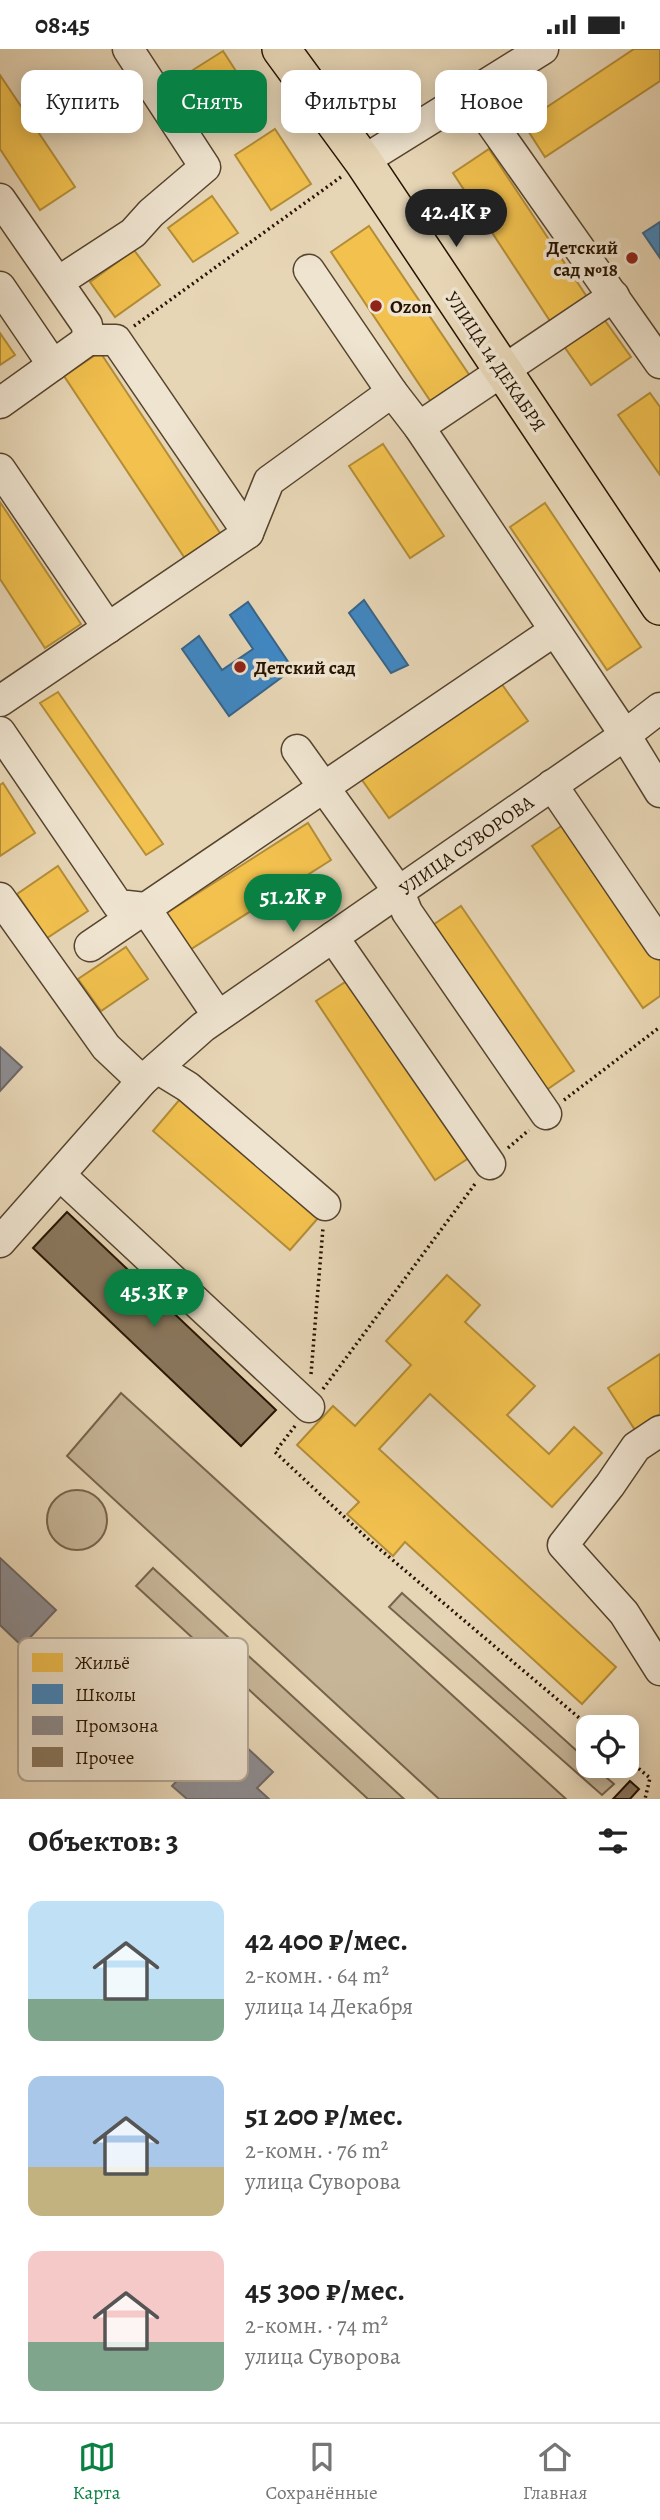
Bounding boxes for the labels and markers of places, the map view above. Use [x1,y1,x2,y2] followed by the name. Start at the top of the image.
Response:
[391,189,521,249] pin: 42.4K ₽
[547,235,618,283] place label: Детский сад №18
[624,250,640,266] marker: Детский сад №18
[390,294,432,320] place label: Ozon
[368,298,384,314] marker: Ozon
[254,655,356,681] place label: Детский сад
[232,659,248,675] marker: Детский сад
[228,875,358,934] pin: 51.2K ₽
[89,1269,219,1329] pin: 45.3K ₽

